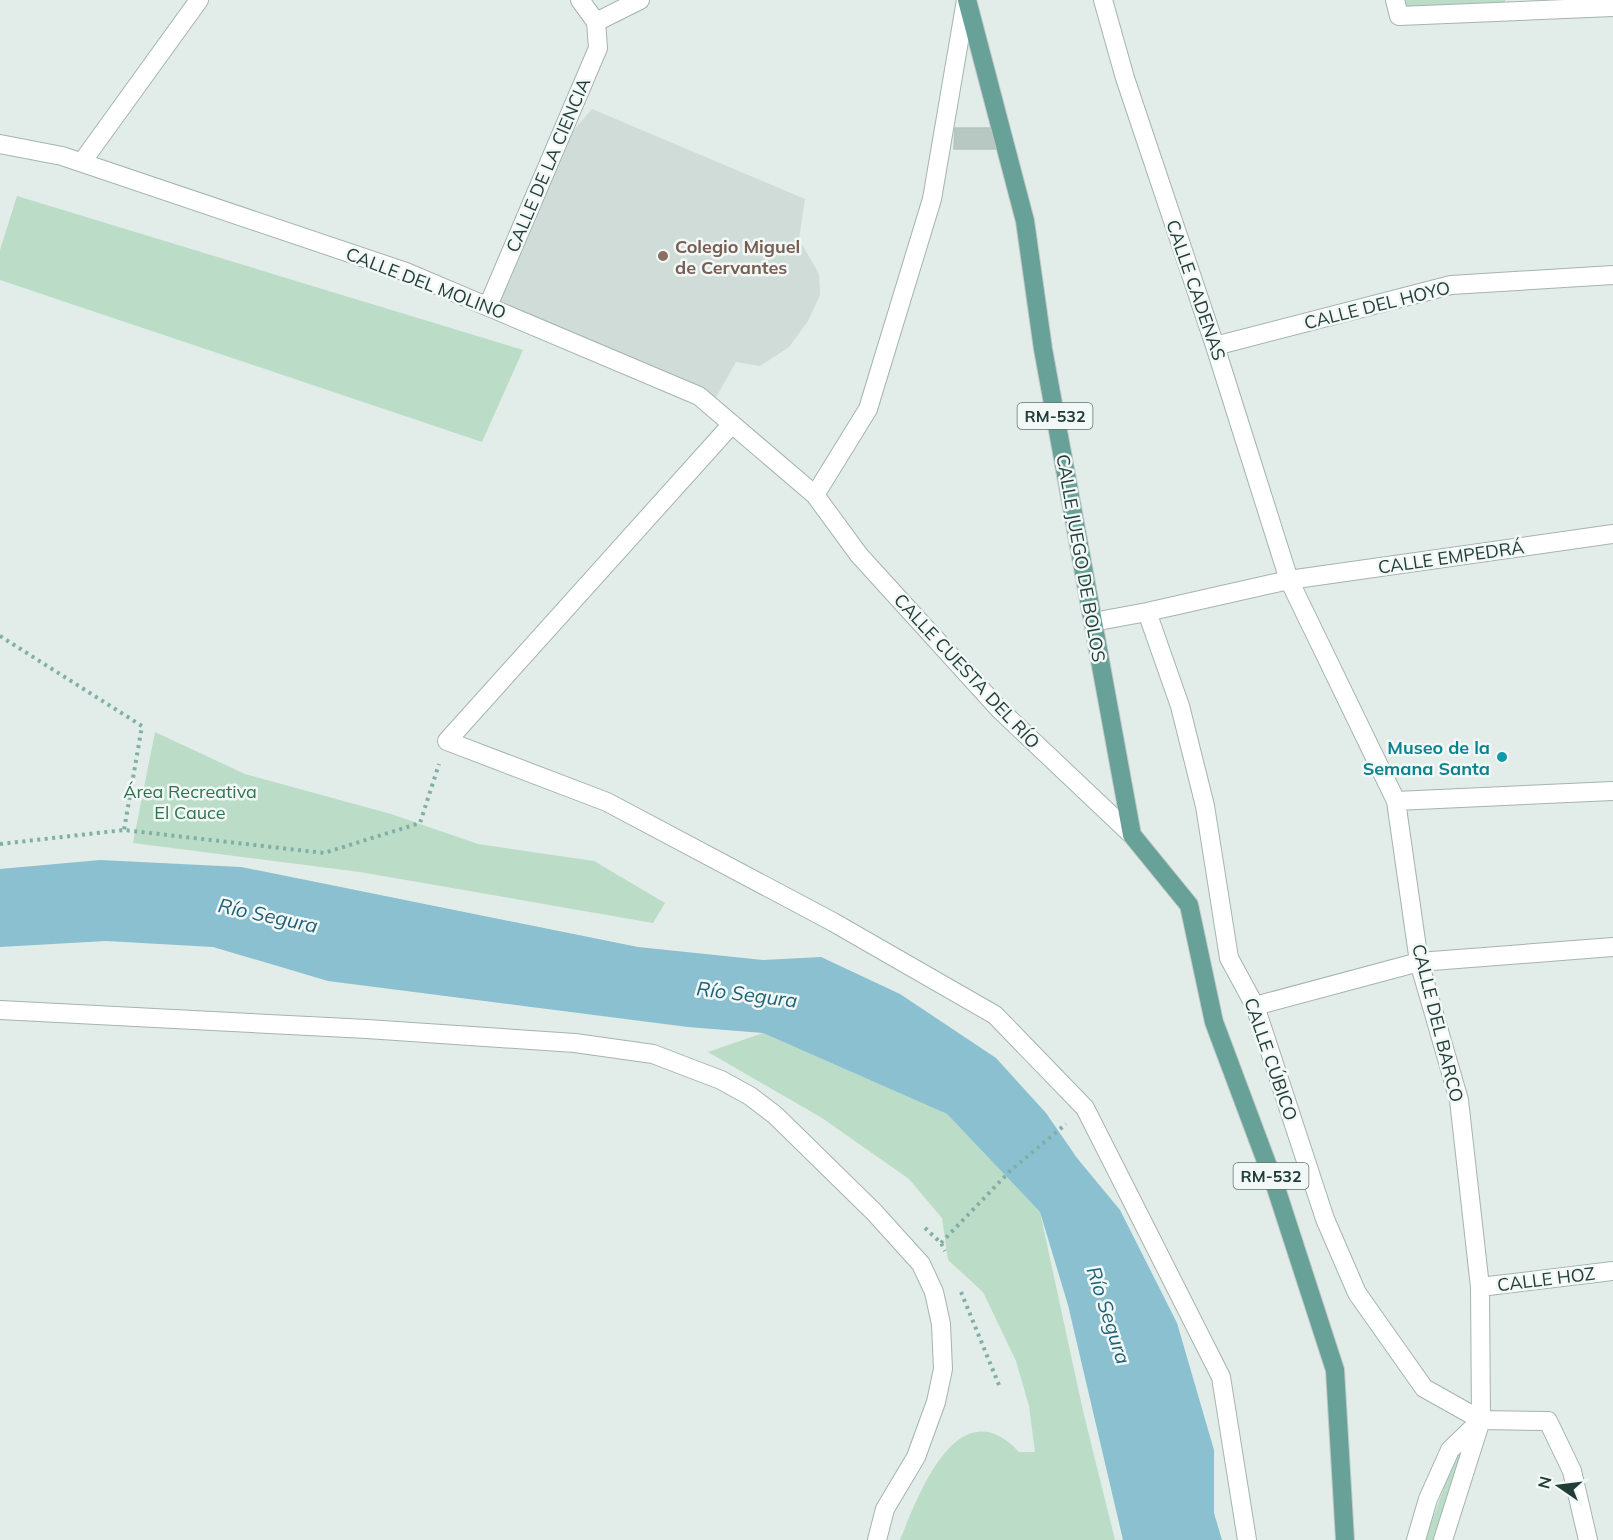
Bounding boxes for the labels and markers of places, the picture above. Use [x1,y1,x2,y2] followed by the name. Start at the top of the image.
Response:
[675,235,800,279] place label: Colegio Miguel de Cervantes
[656,249,670,263] marker: Colegio Miguel de Cervantes
[1363,736,1490,780] place label: Museo de la Semana Santa
[1495,750,1509,764] marker: Museo de la Semana Santa

